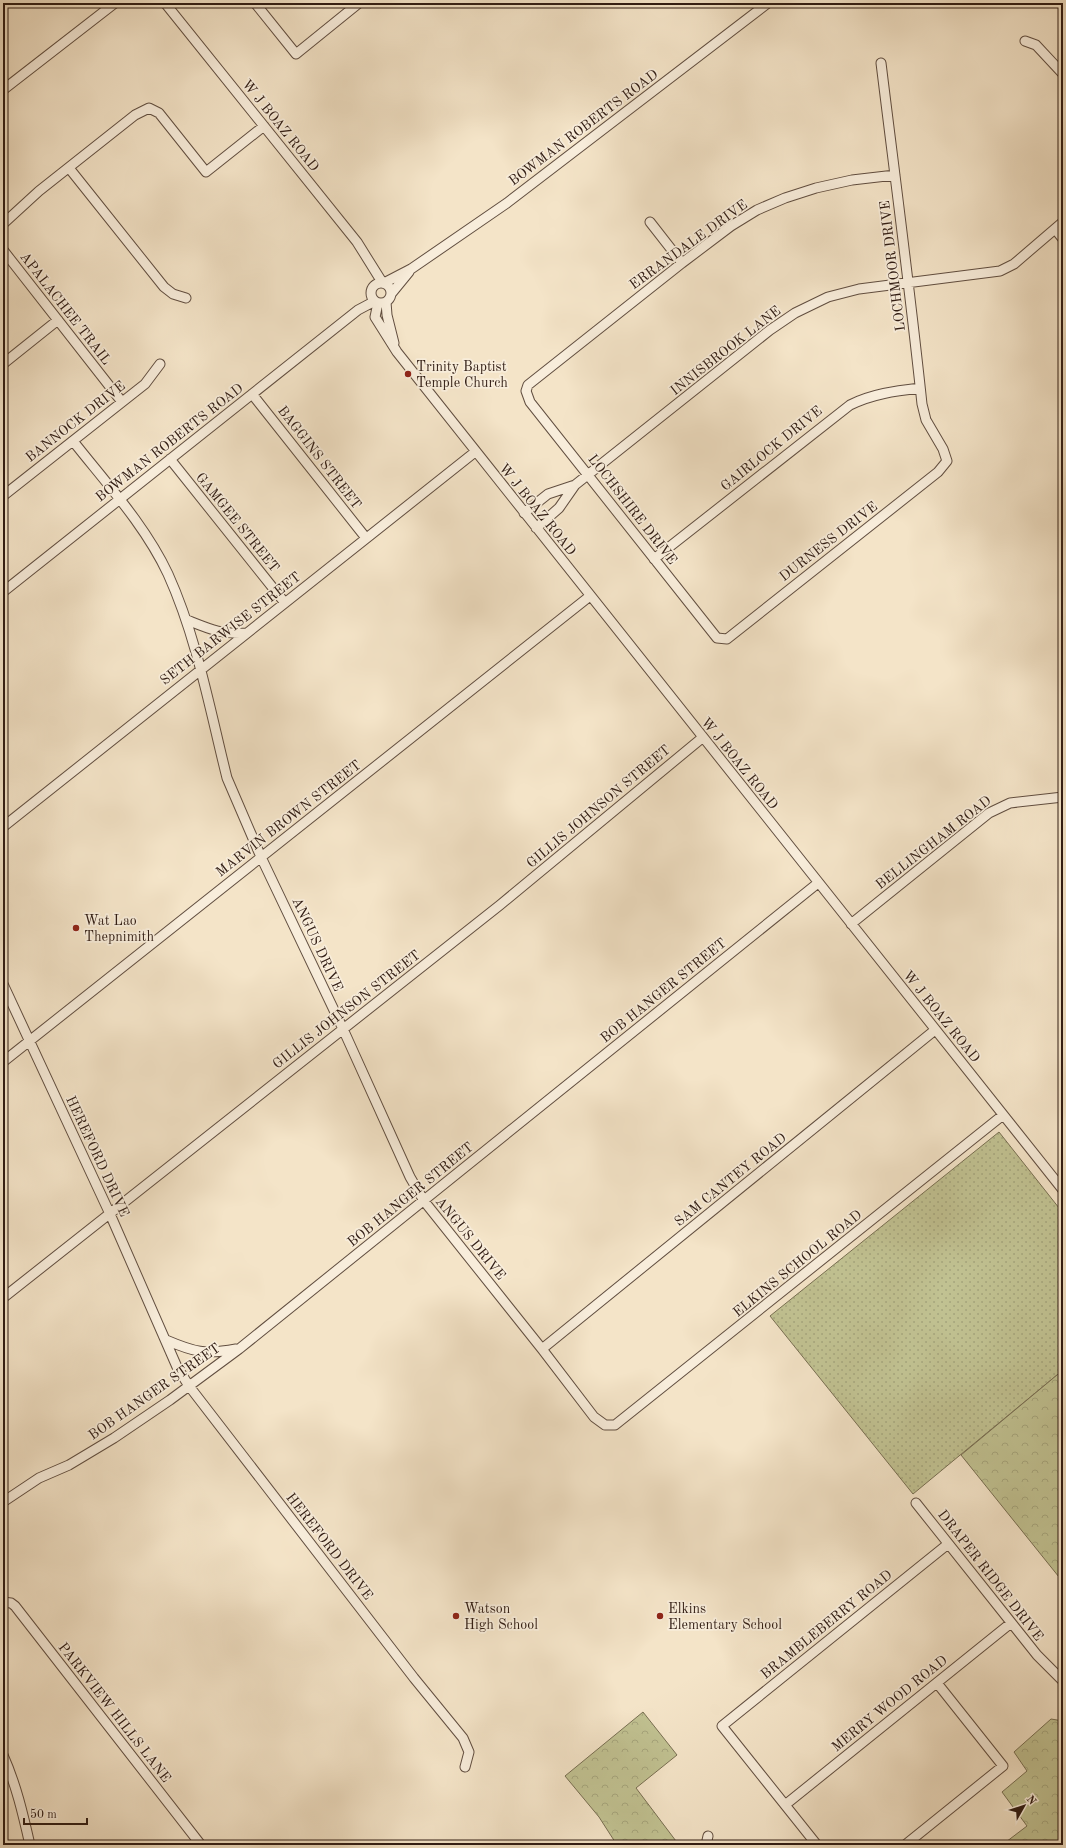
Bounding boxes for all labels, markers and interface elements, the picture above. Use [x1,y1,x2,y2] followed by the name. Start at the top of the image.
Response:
[506,67,661,188] street label: BOWMAN ROBERTS ROAD
[239,77,321,174] street label: W J BOAZ ROAD
[627,197,750,292] street label: ERRANDALE DRIVE
[878,200,908,332] street label: LOCHMOOR DRIVE
[17,250,113,368] street label: APALACHEE TRAIL
[668,304,783,398] street label: INNISBROOK LANE
[416,360,508,390] place label: Trinity Baptist Temple Church
[403,369,413,379] marker: Trinity Baptist Temple Church
[23,379,128,465] street label: BANNOCK DRIVE
[93,381,246,505] street label: BOWMAN ROBERTS ROAD
[275,404,364,512] street label: BAGGINS STREET
[718,404,825,494] street label: GAIRLOCK DRIVE
[585,452,679,567] street label: LOCHSHIRE DRIVE
[496,461,578,558] street label: W J BOAZ ROAD
[193,470,281,575] street label: GAMGEE STREET
[777,499,880,584] street label: DURNESS DRIVE
[158,570,303,688] street label: SETH BARWISE STREET
[698,715,780,812] street label: W J BOAZ ROAD
[524,743,673,871] street label: GILLIS JOHNSON STREET
[214,758,364,880] street label: MARVIN BROWN STREET
[873,793,994,892] street label: BELLINGHAM ROAD
[289,895,345,994] street label: ANGUS DRIVE
[84,914,154,944] place label: Wat Lao Thepnimith
[71,923,81,933] marker: Wat Lao Thepnimith
[598,936,729,1046] street label: BOB HANGER STREET
[270,948,423,1072] street label: GILLIS JOHNSON STREET
[900,968,982,1065] street label: W J BOAZ ROAD
[63,1094,131,1219] street label: HEREFORD DRIVE
[672,1130,789,1229] street label: SAM CANTEY ROAD
[345,1140,476,1250] street label: BOB HANGER STREET
[433,1195,508,1283] street label: ANGUS DRIVE
[731,1208,865,1320] street label: ELKINS SCHOOL ROAD
[86,1341,223,1443] street label: BOB HANGER STREET
[283,1491,375,1603] street label: HEREFORD DRIVE
[935,1508,1046,1644] street label: DRAPER RIDGE DRIVE
[758,1568,895,1682] street label: BRAMBLEBERRY ROAD
[464,1602,538,1632] place label: Watson High School
[668,1602,782,1632] place label: Elkins Elementary School
[451,1611,461,1621] marker: Watson High School
[655,1611,665,1621] marker: Elkins Elementary School
[55,1640,173,1785] street label: PARKVIEW HILLS LANE
[829,1653,950,1755] street label: MERRY WOOD ROAD
[1004,1786,1044,1826] north arrow
[1024,1794,1038,1808] text: N
[24,1800,87,1826] scale bar
[30,1808,57,1821] text: 50 m

